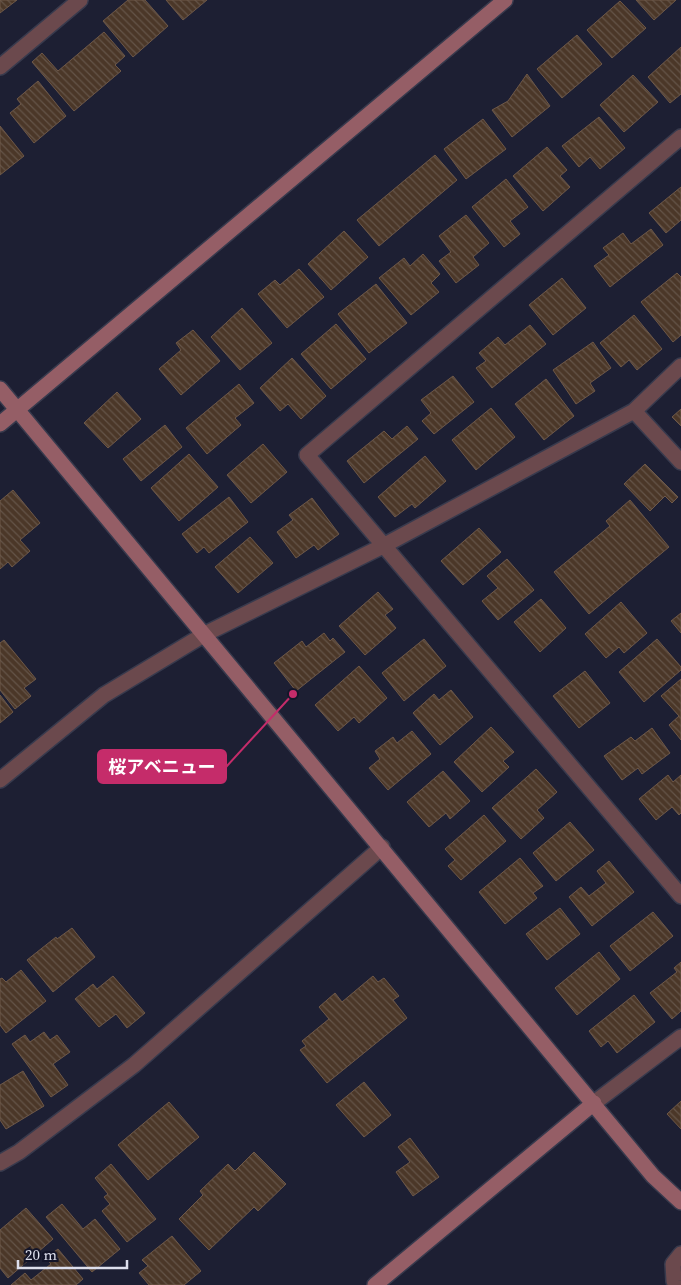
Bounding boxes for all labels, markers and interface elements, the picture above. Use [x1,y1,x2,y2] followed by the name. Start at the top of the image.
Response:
[98,750,226,783] callout: 桜アベニュー
[108,754,216,779] text: 桜アベニュー
[18,1238,126,1270] scale bar
[25,1244,57,1265] text: 20 m

